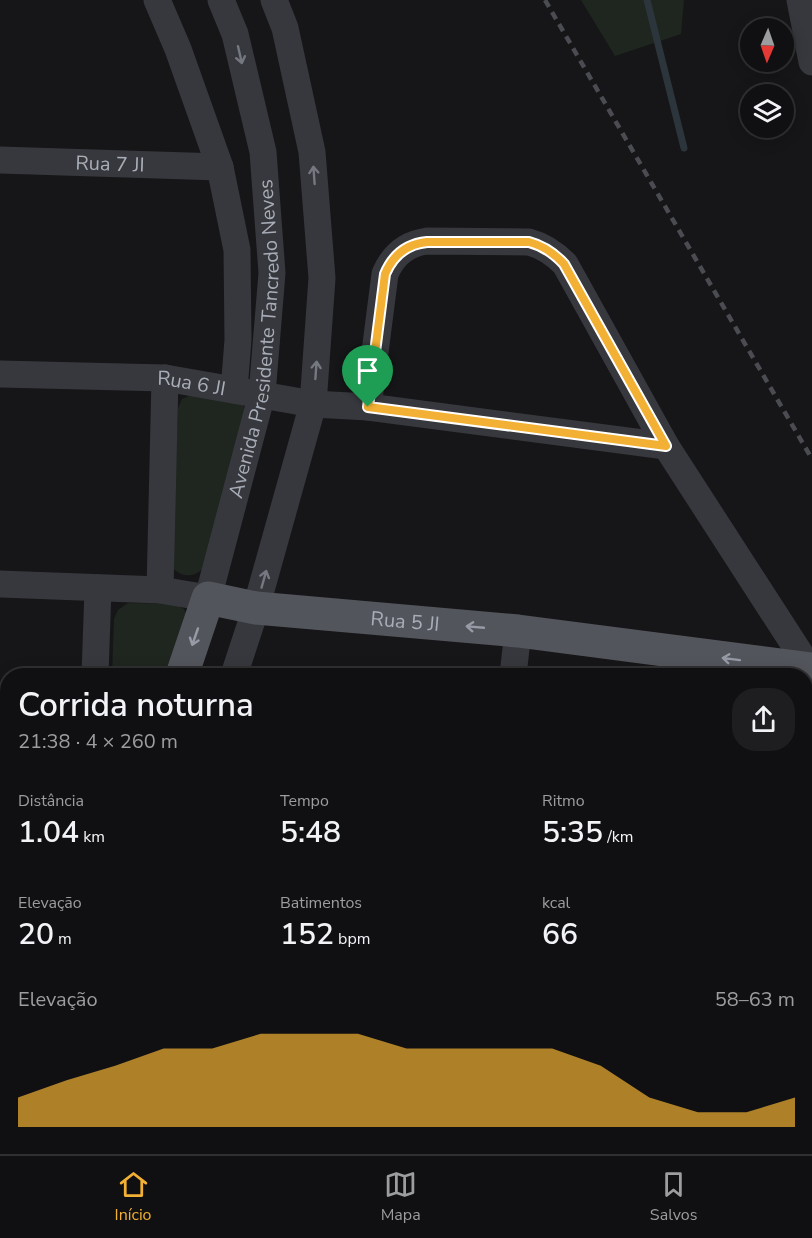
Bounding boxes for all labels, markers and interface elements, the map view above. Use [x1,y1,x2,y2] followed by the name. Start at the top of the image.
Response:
[740,18,794,72] north arrow
[740,18,794,138] map controls
[234,45,246,64] one-way arrow
[740,84,794,138] button: layers
[75,149,145,179] street label: Rua 7 JI
[308,166,319,186] one-way arrow
[222,178,286,501] street label: Avenida Presidente Tancredo Neves
[342,345,393,407] pin
[351,354,384,387] icon: arrive
[310,360,321,380] one-way arrow
[157,365,228,402] street label: Rua 6 JI
[259,570,270,589] one-way arrow
[369,605,441,638] street label: Rua 5 JI
[466,622,486,633] one-way arrow
[189,627,200,646] one-way arrow
[722,653,742,664] one-way arrow
[18,683,254,728] text: Corrida noturna
[732,688,795,751] button: share
[18,728,178,755] text: 21:38 · 4 × 260 m
[18,790,84,812] text: Distância
[280,790,329,812] text: Tempo
[542,790,585,812] text: Ritmo
[18,812,79,853] text: 1.04
[280,812,341,853] text: 5:48
[542,812,603,853] text: 5:35
[79,826,105,848] text: km
[603,826,633,848] text: /km
[18,892,82,914] text: Elevação
[280,892,362,914] text: Batimentos
[542,892,570,914] text: kcal
[18,914,54,955] text: 20
[280,914,334,955] text: 152
[542,914,578,955] text: 66
[54,928,72,950] text: m
[334,928,370,950] text: bpm
[18,986,98,1013] text: Elevação
[715,986,795,1013] text: 58–63 m
[115,1168,152,1226] tab: Início
[381,1168,421,1226] tab: Mapa
[650,1168,697,1226] tab: Salvos

